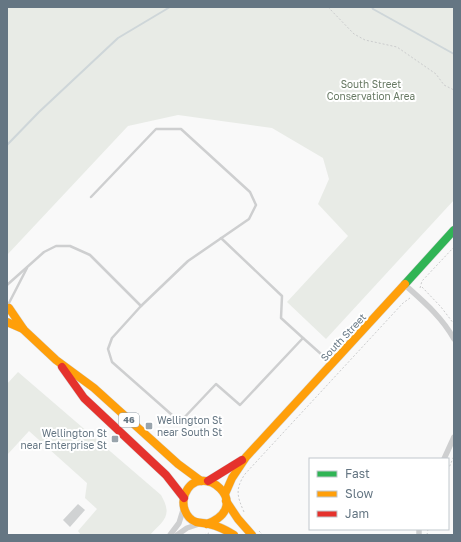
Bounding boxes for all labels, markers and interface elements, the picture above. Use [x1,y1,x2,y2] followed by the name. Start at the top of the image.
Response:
[327,78,415,102] park label: South Street Conservation Area
[318,311,368,363] street label: South Street
[119,413,139,427] road number: 46
[157,414,222,438] place label: Wellington St near South St
[144,421,154,431] marker: Wellington St near South St
[21,427,107,451] place label: Wellington St near Enterprise St
[110,434,120,444] marker: Wellington St near Enterprise St
[309,458,449,530] legend
[345,466,370,481] text: Fast
[345,486,373,501] text: Slow
[345,506,369,521] text: Jam

